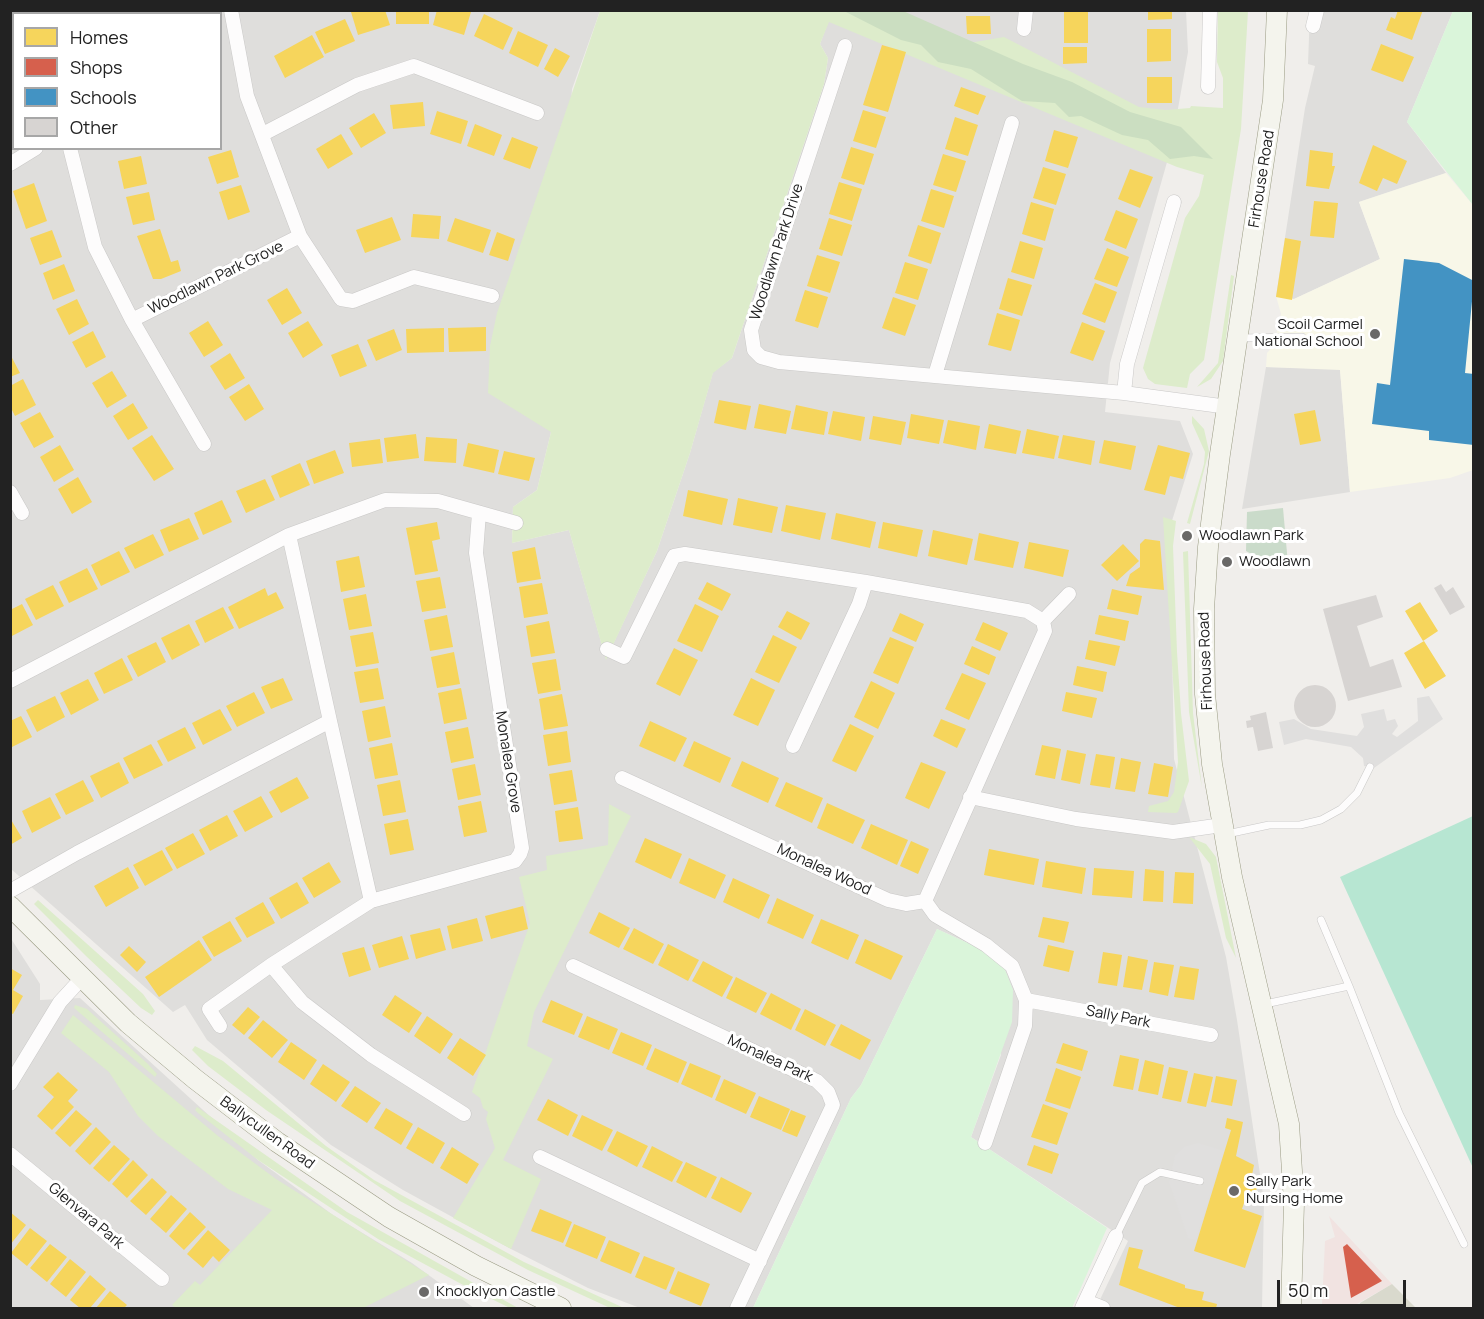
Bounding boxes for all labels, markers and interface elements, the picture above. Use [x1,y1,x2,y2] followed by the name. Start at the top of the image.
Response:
[12,12,222,150] legend
[70,25,128,49] text: Homes
[70,55,122,79] text: Shops
[70,85,137,109] text: Schools
[70,115,118,139] text: Other
[1245,129,1279,229] street label: Firhouse Road
[746,181,808,323] street label: Woodlawn Park Drive
[145,237,287,319] street label: Woodlawn Park Grove
[1255,316,1363,351] place label: Scoil Carmel National School
[1368,327,1382,341] marker: Scoil Carmel National School
[1199,527,1304,545] place label: Woodlawn Park
[1180,529,1194,543] marker: Woodlawn Park
[1239,553,1311,571] place label: Woodlawn
[1220,555,1234,569] marker: Woodlawn
[1195,612,1217,710] street label: Firhouse Road
[491,710,525,814] street label: Monalea Grove
[774,840,874,900] street label: Monalea Wood
[1084,1002,1152,1032] street label: Sally Park
[724,1031,816,1087] street label: Monalea Park
[216,1093,318,1173] street label: Ballycullen Road
[1246,1173,1343,1208] place label: Sally Park Nursing Home
[44,1179,128,1253] street label: Glenvara Park
[1227,1184,1241,1198] marker: Sally Park Nursing Home
[1280,1268,1409,1306] scale bar
[1288,1278,1328,1302] text: 50 m
[436,1283,555,1301] place label: Knocklyon Castle
[417,1285,431,1299] marker: Knocklyon Castle

